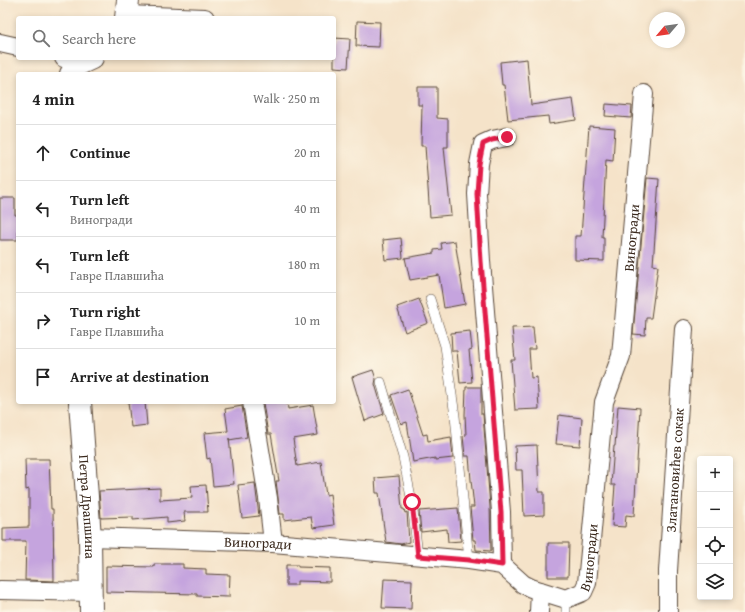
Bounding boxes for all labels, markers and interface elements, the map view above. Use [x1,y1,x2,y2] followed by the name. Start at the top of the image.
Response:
[649,12,685,48] north arrow
[16,16,336,60] search box
[30,27,52,49] icon: search
[62,28,136,49] text: Search here
[32,86,74,111] text: 4 min
[253,89,320,108] text: Walk · 250 m
[498,128,516,146] route end
[32,142,54,164] icon: ahead
[70,142,131,163] text: Continue
[294,143,320,162] text: 20 m
[70,189,129,210] text: Turn left
[32,198,54,220] icon: left
[294,199,320,218] text: 40 m
[618,203,644,272] street label: Виногради
[70,210,133,229] text: Виногради
[70,245,129,266] text: Turn left
[32,254,54,276] icon: left
[288,255,320,274] text: 180 m
[70,266,164,285] text: Гавре Плавшића
[70,301,141,322] text: Turn right
[32,310,54,332] icon: right
[294,311,320,330] text: 10 m
[70,322,164,341] text: Гавре Плавшића
[32,366,54,388] icon: arrive
[70,366,209,387] text: Arrive at destination
[661,407,689,533] street label: Златановићев сокак
[74,454,100,559] street label: Петра Драпшина
[697,456,733,600] map controls
[697,456,733,492] button: +
[697,492,733,528] button: −
[403,493,421,511] route start
[575,523,603,595] street label: Виногради
[697,528,733,564] button: locate
[224,531,293,555] street label: Виногради
[697,564,733,600] button: layers

